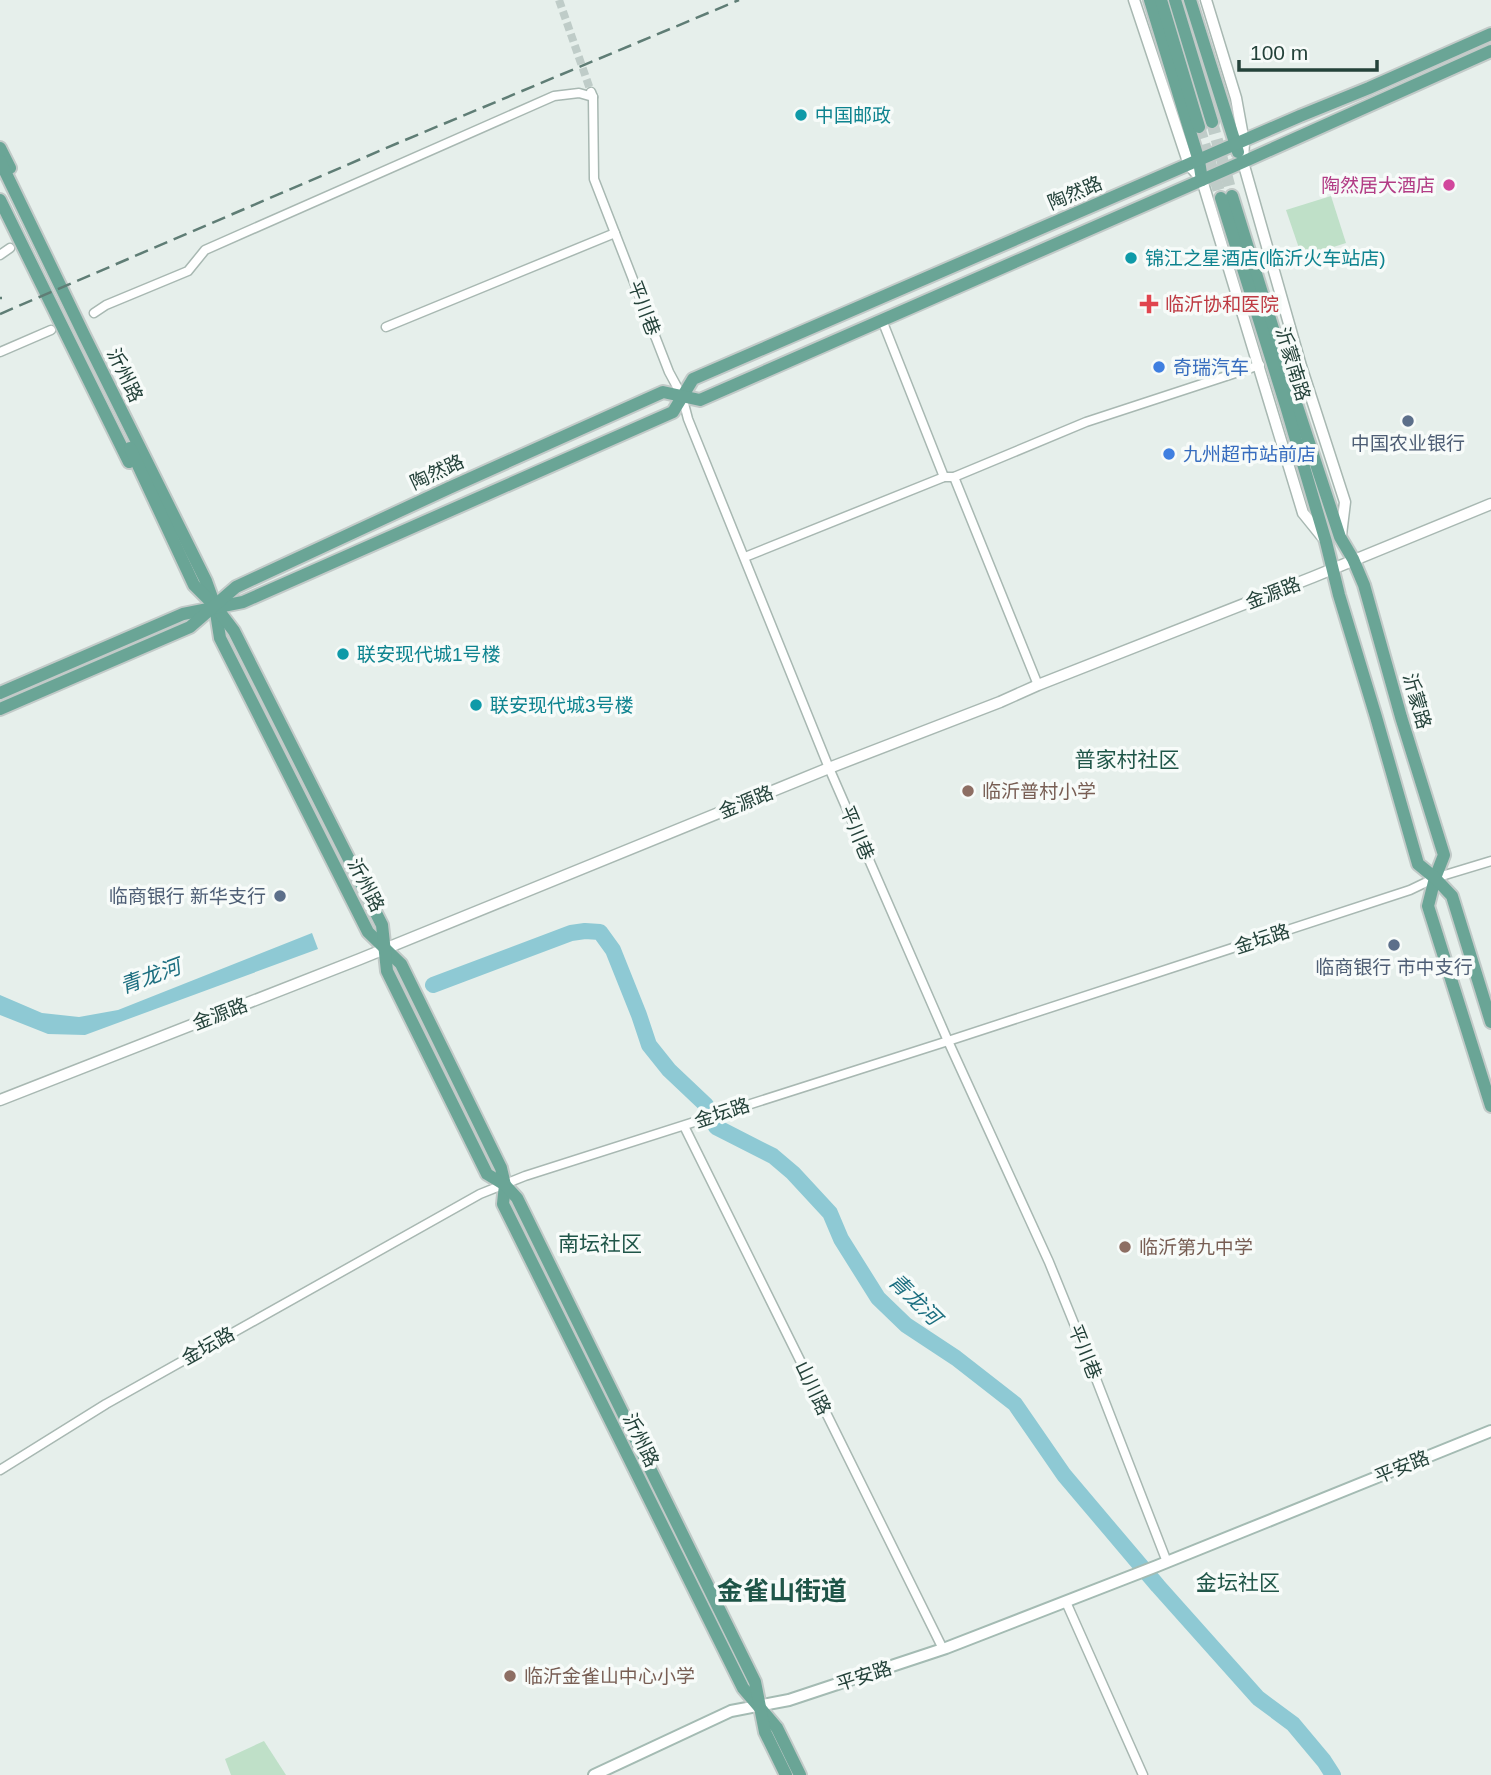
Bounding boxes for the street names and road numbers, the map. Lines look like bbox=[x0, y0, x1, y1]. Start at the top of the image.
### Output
street label: 陶然路 bbox=[1045, 172, 1105, 214]
street label: 平川巷 bbox=[624, 278, 664, 338]
street label: 沂蒙南路 bbox=[1272, 325, 1314, 403]
street label: 沂州路 bbox=[103, 345, 147, 405]
street label: 陶然路 bbox=[407, 450, 467, 494]
street label: 金源路 bbox=[1243, 573, 1303, 613]
street label: 沂蒙路 bbox=[1399, 671, 1435, 731]
street label: 金源路 bbox=[716, 782, 776, 822]
street label: 平川巷 bbox=[836, 803, 878, 863]
street label: 沂州路 bbox=[344, 855, 388, 915]
street label: 金坛路 bbox=[1232, 920, 1292, 958]
street label: 金源路 bbox=[190, 994, 250, 1034]
street label: 金坛路 bbox=[692, 1094, 752, 1132]
street label: 平川巷 bbox=[1065, 1322, 1105, 1382]
street label: 金坛路 bbox=[178, 1323, 238, 1369]
street label: 山川路 bbox=[791, 1358, 835, 1418]
street label: 沂州路 bbox=[619, 1410, 663, 1470]
street label: 平安路 bbox=[1372, 1447, 1432, 1487]
street label: 平安路 bbox=[834, 1657, 894, 1695]

